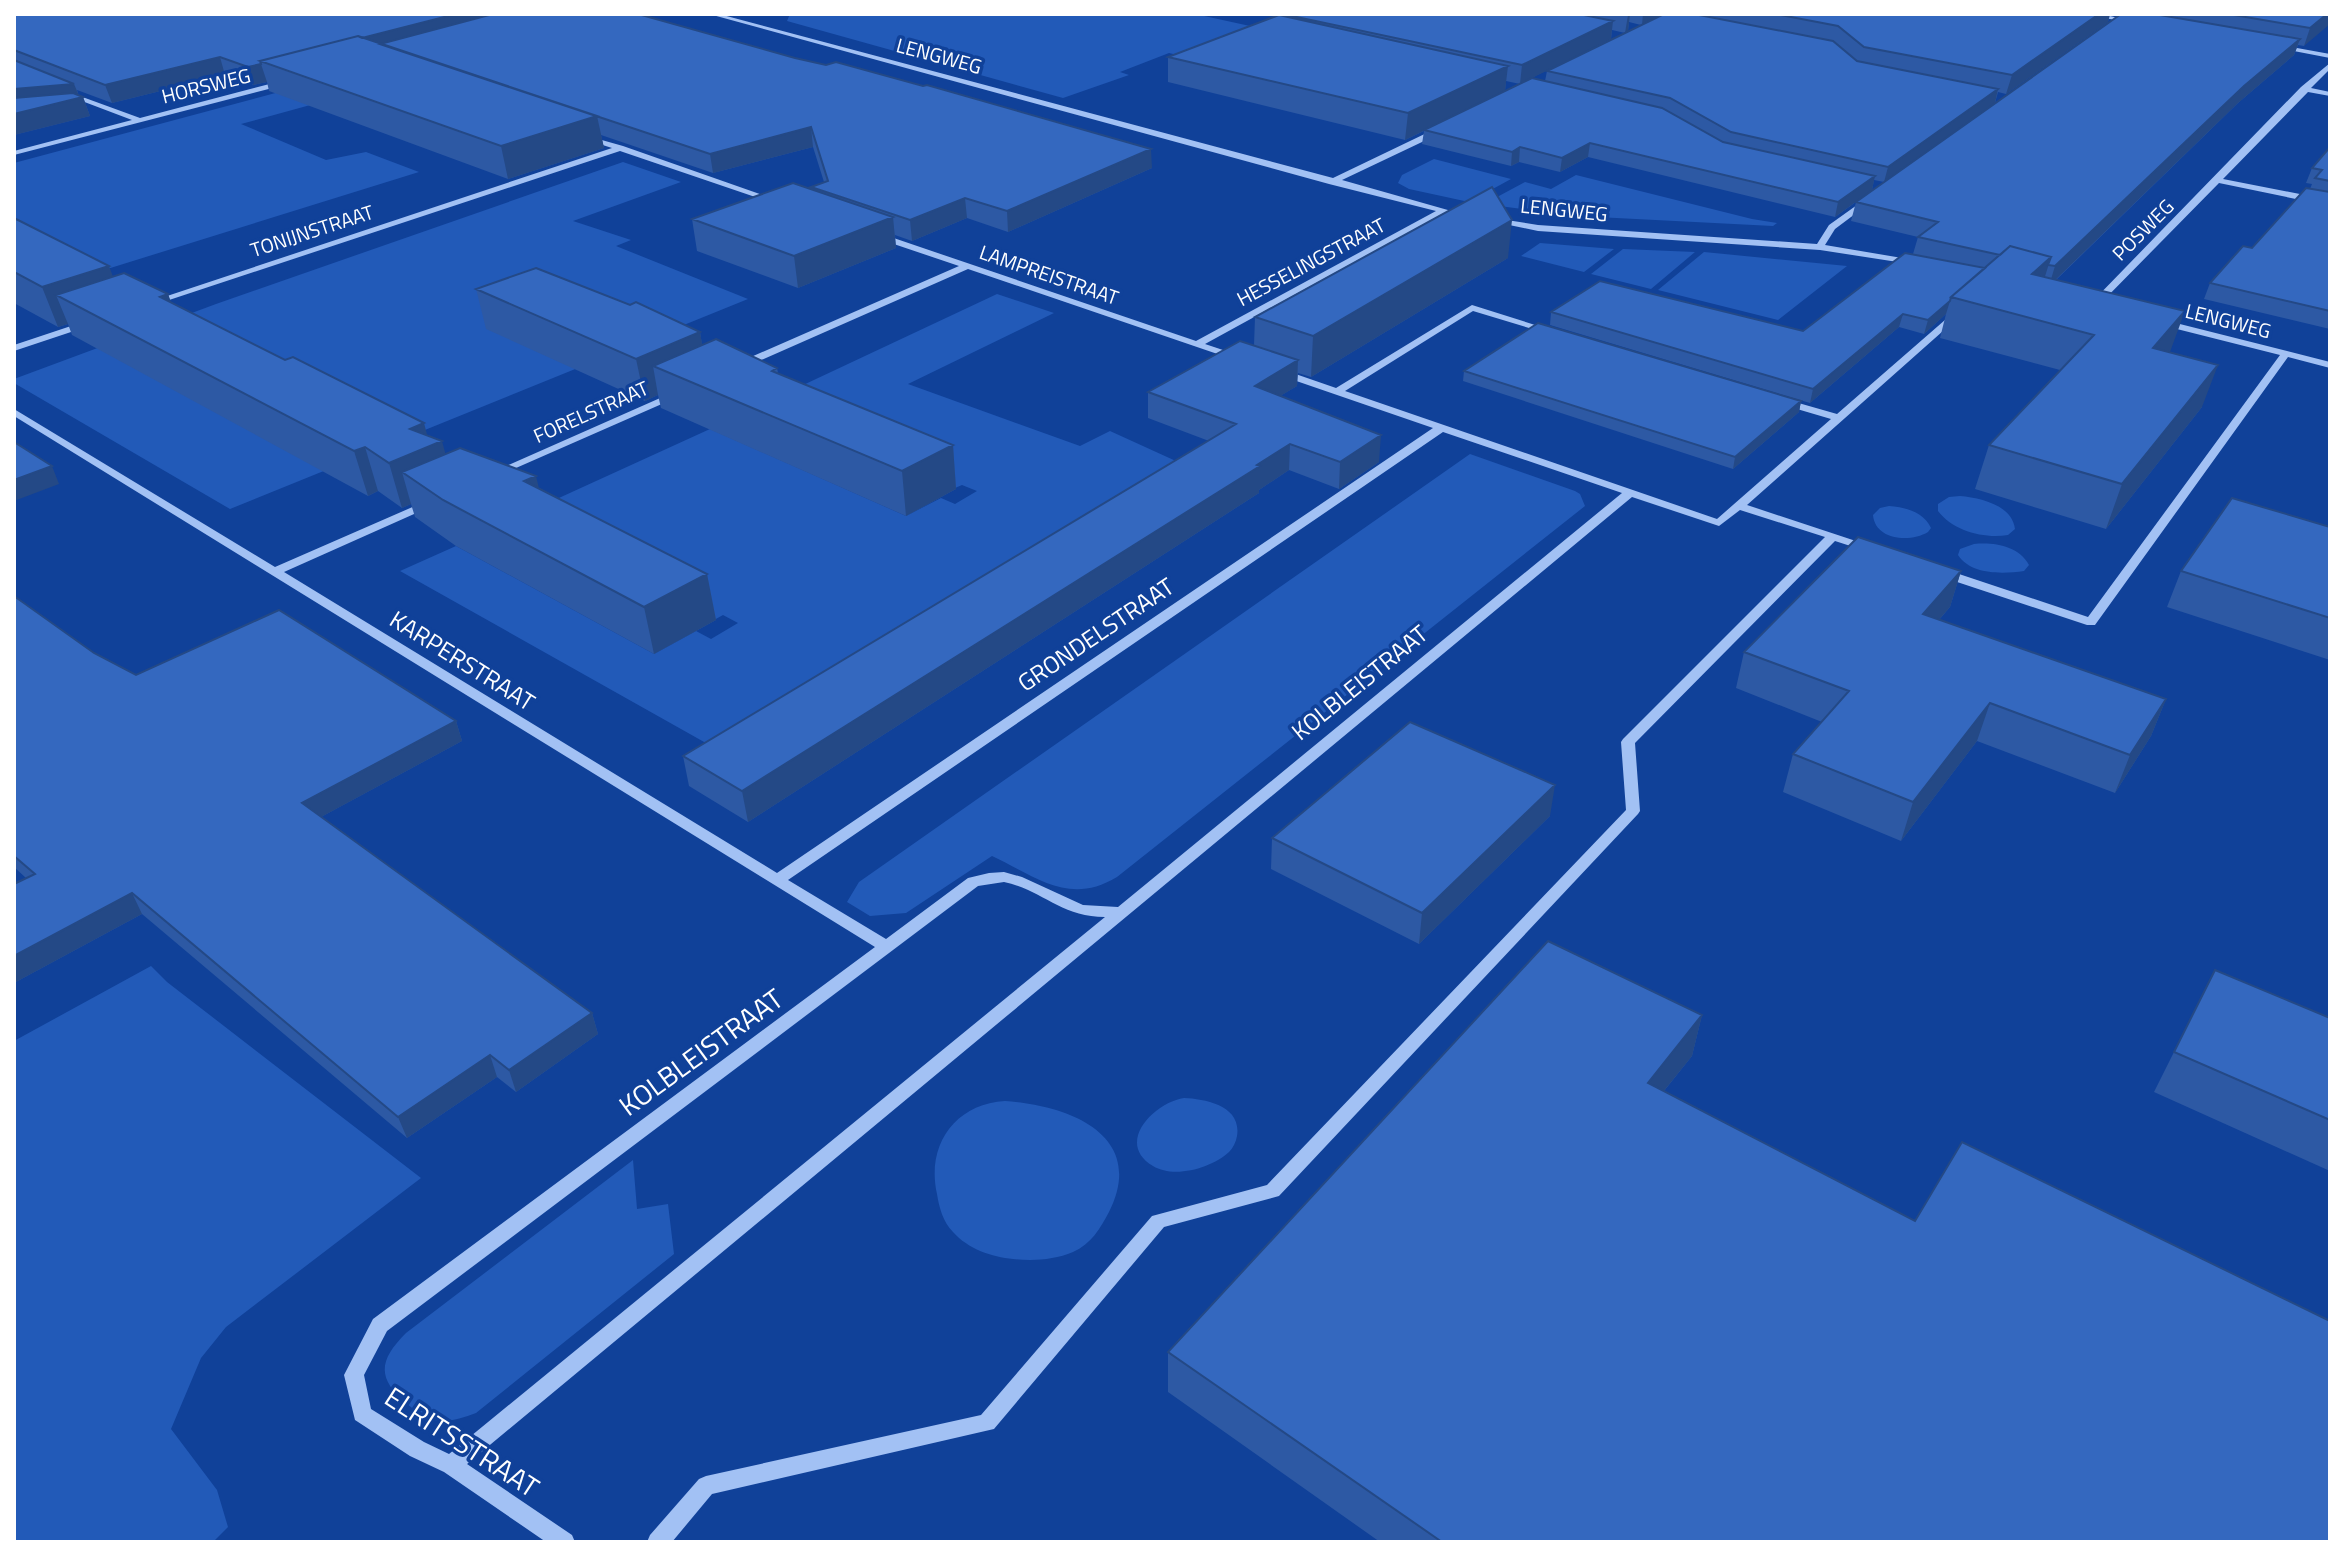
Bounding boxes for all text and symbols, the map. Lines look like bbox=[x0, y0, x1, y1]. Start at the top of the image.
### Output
street label: LENGWEG bbox=[893, 29, 985, 82]
street label: HORSWEG bbox=[158, 59, 254, 112]
street label: LENGWEG bbox=[1519, 190, 1609, 229]
street label: POSWEG bbox=[2105, 192, 2181, 268]
street label: TONIJNSTRAAT bbox=[246, 196, 378, 265]
street label: HESSELINGSTRAAT bbox=[1231, 209, 1391, 314]
street label: LAMPREISTRAAT bbox=[975, 236, 1123, 313]
street label: LENGWEG bbox=[2182, 295, 2274, 346]
street label: FORELSTRAAT bbox=[528, 372, 654, 451]
street label: GRONDELSTRAAT bbox=[1010, 568, 1181, 700]
street label: KARPERSTRAAT bbox=[383, 601, 543, 719]
street label: KOLBLEISTRAAT bbox=[1283, 616, 1436, 749]
street label: KOLBLEISTRAAT bbox=[610, 977, 792, 1126]
street label: ELRITSSTRAAT bbox=[376, 1375, 548, 1508]

